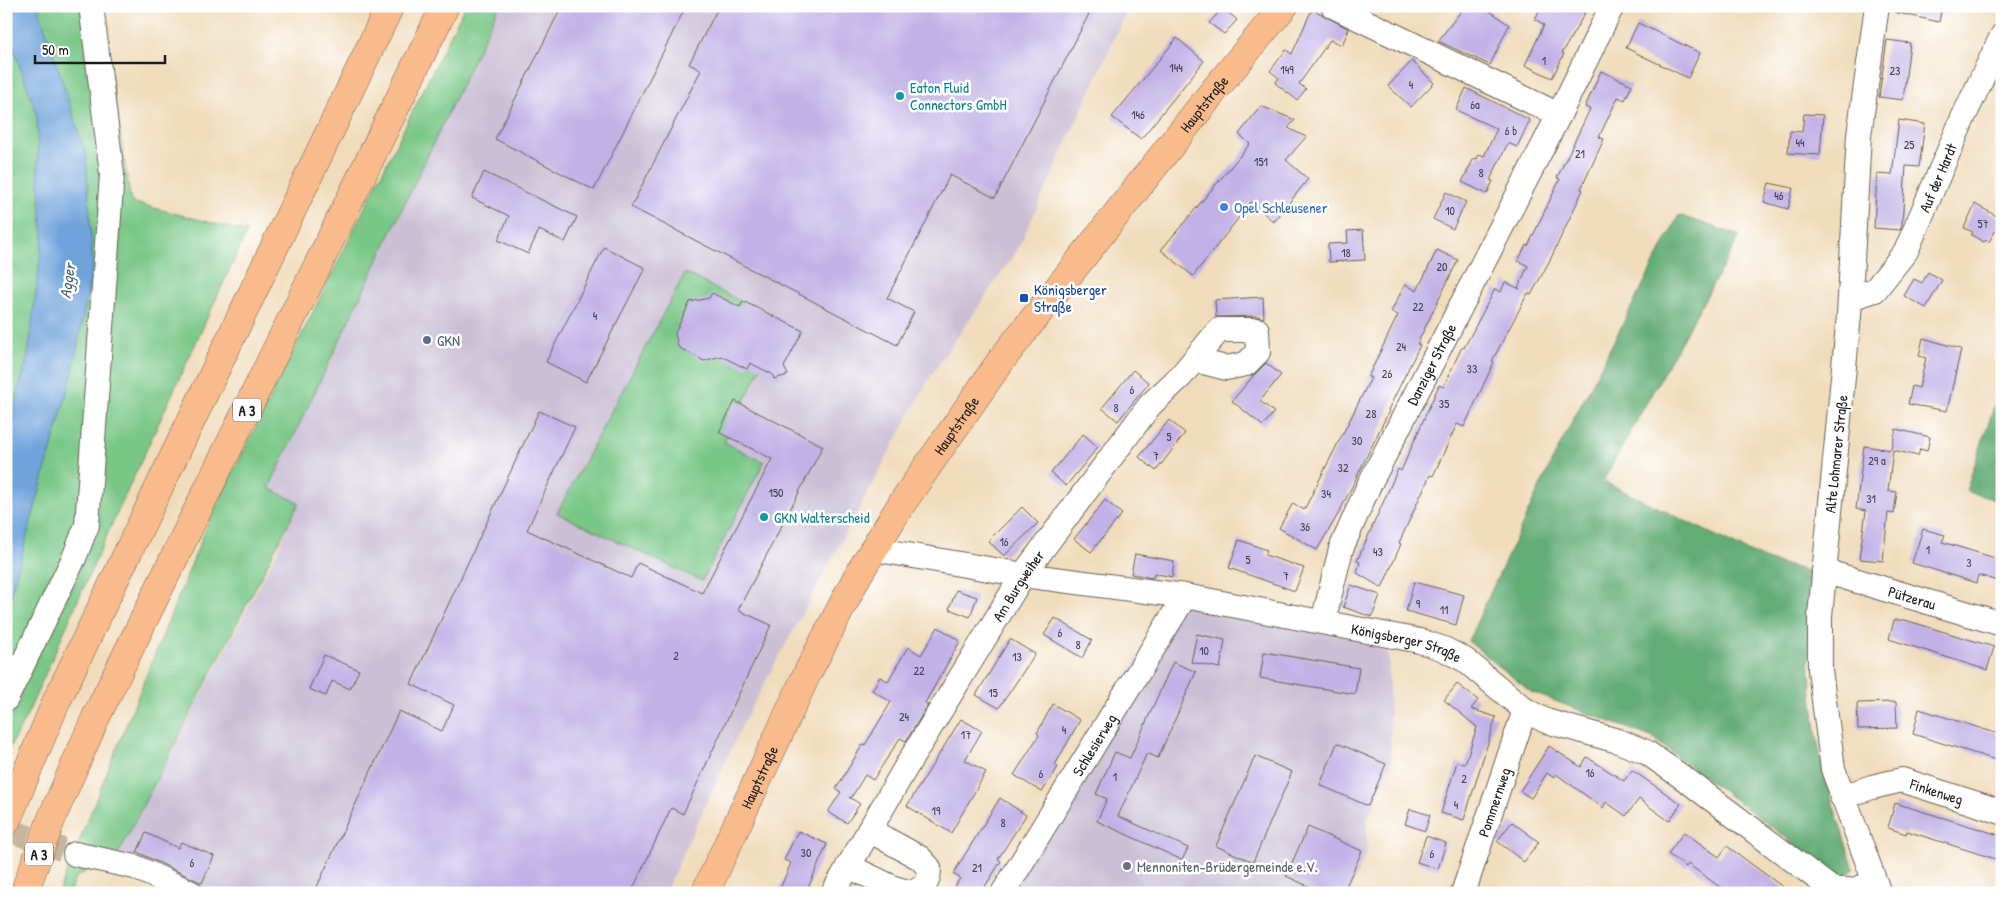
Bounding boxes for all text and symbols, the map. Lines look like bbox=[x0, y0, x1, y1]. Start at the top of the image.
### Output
scale bar bbox=[35, 32, 165, 64]
text: 50 m bbox=[42, 39, 69, 60]
house number: 1 bbox=[1542, 52, 1546, 69]
house number: 144 bbox=[1169, 59, 1183, 76]
house number: 149 bbox=[1280, 61, 1294, 78]
house number: 23 bbox=[1890, 62, 1901, 79]
street label: Hauptstraße bbox=[1175, 71, 1233, 136]
house number: 4 bbox=[1409, 76, 1414, 93]
place label: Eaton Fluid Connectors GmbH bbox=[910, 77, 1006, 115]
marker: Eaton Fluid Connectors GmbH bbox=[894, 90, 906, 102]
house number: 6a bbox=[1470, 96, 1480, 113]
house number: 146 bbox=[1131, 106, 1145, 123]
house number: 6 b bbox=[1505, 122, 1517, 139]
house number: 44 bbox=[1795, 134, 1805, 151]
house number: 25 bbox=[1904, 136, 1914, 153]
street label: Auf der Hardt bbox=[1913, 139, 1962, 215]
house number: 21 bbox=[1575, 145, 1585, 162]
house number: 151 bbox=[1254, 153, 1268, 170]
house number: 8 bbox=[1478, 164, 1484, 181]
house number: 46 bbox=[1774, 187, 1784, 204]
place label: Opel Schleusener bbox=[1234, 197, 1328, 218]
marker: Opel Schleusener bbox=[1218, 201, 1230, 213]
house number: 10 bbox=[1445, 202, 1455, 219]
house number: 57 bbox=[1977, 215, 1989, 232]
house number: 18 bbox=[1341, 244, 1351, 261]
house number: 20 bbox=[1437, 258, 1448, 275]
water label: Agger bbox=[54, 261, 81, 300]
place label: Königsberger Straße bbox=[1034, 279, 1107, 317]
marker: Königsberger Straße bbox=[1018, 292, 1030, 304]
house number: 22 bbox=[1412, 298, 1424, 315]
house number: 4 bbox=[593, 307, 598, 324]
street label: Danziger Straße bbox=[1401, 320, 1461, 409]
place label: GKN bbox=[437, 330, 460, 351]
marker: GKN bbox=[421, 334, 433, 346]
house number: 24 bbox=[1396, 338, 1407, 355]
house number: 33 bbox=[1467, 360, 1477, 377]
house number: 26 bbox=[1382, 365, 1392, 382]
house number: 6 bbox=[1130, 381, 1135, 398]
street label: Hauptstraße bbox=[928, 392, 984, 459]
street label: Alte Lohmarer Straße bbox=[1819, 394, 1853, 514]
house number: 35 bbox=[1439, 395, 1449, 412]
road number: A 3 bbox=[233, 398, 261, 422]
house number: 8 bbox=[1113, 399, 1119, 416]
house number: 28 bbox=[1366, 405, 1376, 422]
house number: 5 bbox=[1166, 428, 1172, 445]
house number: 30 bbox=[1352, 432, 1362, 449]
house number: 7 bbox=[1153, 447, 1159, 464]
house number: 29 a bbox=[1868, 452, 1886, 469]
house number: 32 bbox=[1338, 459, 1349, 476]
house number: 150 bbox=[769, 484, 783, 501]
house number: 34 bbox=[1321, 485, 1331, 502]
house number: 31 bbox=[1866, 490, 1876, 507]
place label: GKN Walterscheid bbox=[774, 507, 870, 528]
marker: GKN Walterscheid bbox=[758, 511, 770, 523]
house number: 36 bbox=[1300, 518, 1310, 535]
house number: 16 bbox=[999, 533, 1009, 550]
house number: 1 bbox=[1926, 541, 1930, 558]
house number: 43 bbox=[1373, 543, 1383, 560]
street label: Am Burgweiher bbox=[987, 545, 1049, 625]
house number: 5 bbox=[1245, 551, 1251, 568]
house number: 3 bbox=[1966, 554, 1972, 571]
house number: 7 bbox=[1283, 567, 1289, 584]
street label: Pützerau bbox=[1886, 580, 1938, 614]
house number: 9 bbox=[1416, 595, 1421, 612]
house number: 11 bbox=[1440, 601, 1448, 618]
street label: Königsberger Straße bbox=[1349, 618, 1466, 667]
house number: 6 bbox=[1058, 624, 1063, 641]
house number: 8 bbox=[1075, 636, 1081, 653]
house number: 10 bbox=[1199, 642, 1209, 659]
house number: 2 bbox=[673, 647, 679, 664]
house number: 13 bbox=[1012, 648, 1022, 665]
house number: 22 bbox=[913, 662, 925, 679]
house number: 15 bbox=[988, 684, 998, 701]
house number: 24 bbox=[899, 708, 910, 725]
street label: Schlesierweg bbox=[1067, 709, 1121, 780]
house number: 4 bbox=[1062, 721, 1067, 738]
house number: 17 bbox=[961, 726, 971, 743]
street label: Hauptstraße bbox=[735, 742, 783, 812]
street label: Pommernweg bbox=[1472, 764, 1515, 839]
house number: 16 bbox=[1585, 764, 1595, 781]
house number: 6 bbox=[1039, 765, 1044, 782]
house number: 1 bbox=[1113, 768, 1117, 785]
house number: 2 bbox=[1461, 770, 1467, 787]
street label: Finkenweg bbox=[1907, 773, 1966, 810]
house number: 4 bbox=[1454, 796, 1459, 813]
house number: 19 bbox=[932, 802, 941, 819]
house number: 8 bbox=[1000, 814, 1006, 831]
road number: A 3 bbox=[25, 842, 53, 866]
house number: 30 bbox=[801, 844, 811, 861]
house number: 6 bbox=[1430, 845, 1435, 862]
house number: 6 bbox=[190, 854, 195, 871]
place label: Mennoniten-Brüdergemeinde e.V. bbox=[1137, 856, 1318, 877]
house number: 21 bbox=[972, 859, 982, 876]
marker: Mennoniten-Brüdergemeinde e.V. bbox=[1121, 860, 1133, 872]

